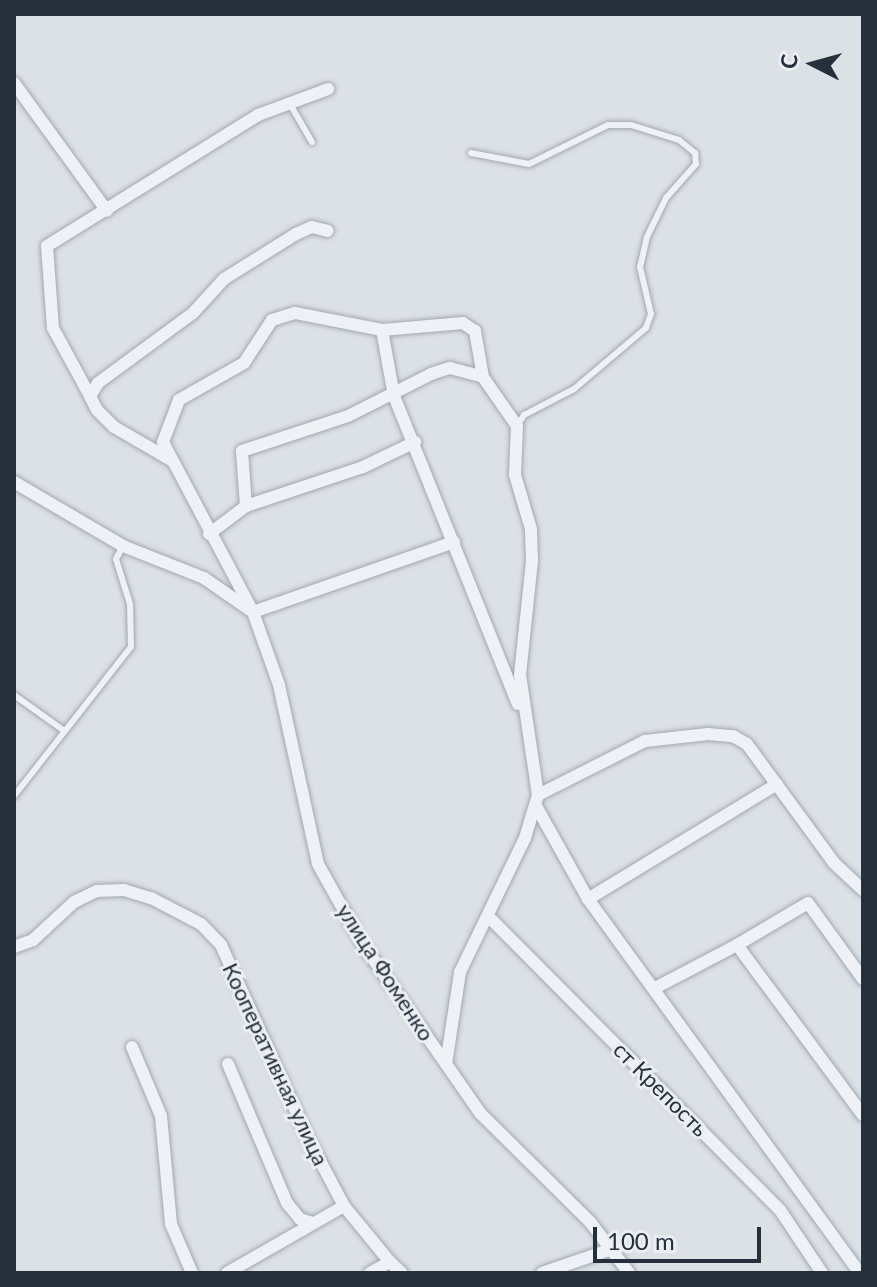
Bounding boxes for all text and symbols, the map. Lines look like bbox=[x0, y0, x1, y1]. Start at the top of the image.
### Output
north arrow bbox=[773, 24, 853, 104]
text: С bbox=[774, 53, 803, 70]
street label: улица Фоменко bbox=[332, 898, 440, 1046]
street label: Кооперативная улица bbox=[217, 959, 335, 1169]
street label: ст Крепость bbox=[608, 1036, 714, 1142]
scale bar bbox=[597, 1211, 765, 1261]
text: 100 m bbox=[607, 1226, 675, 1255]

